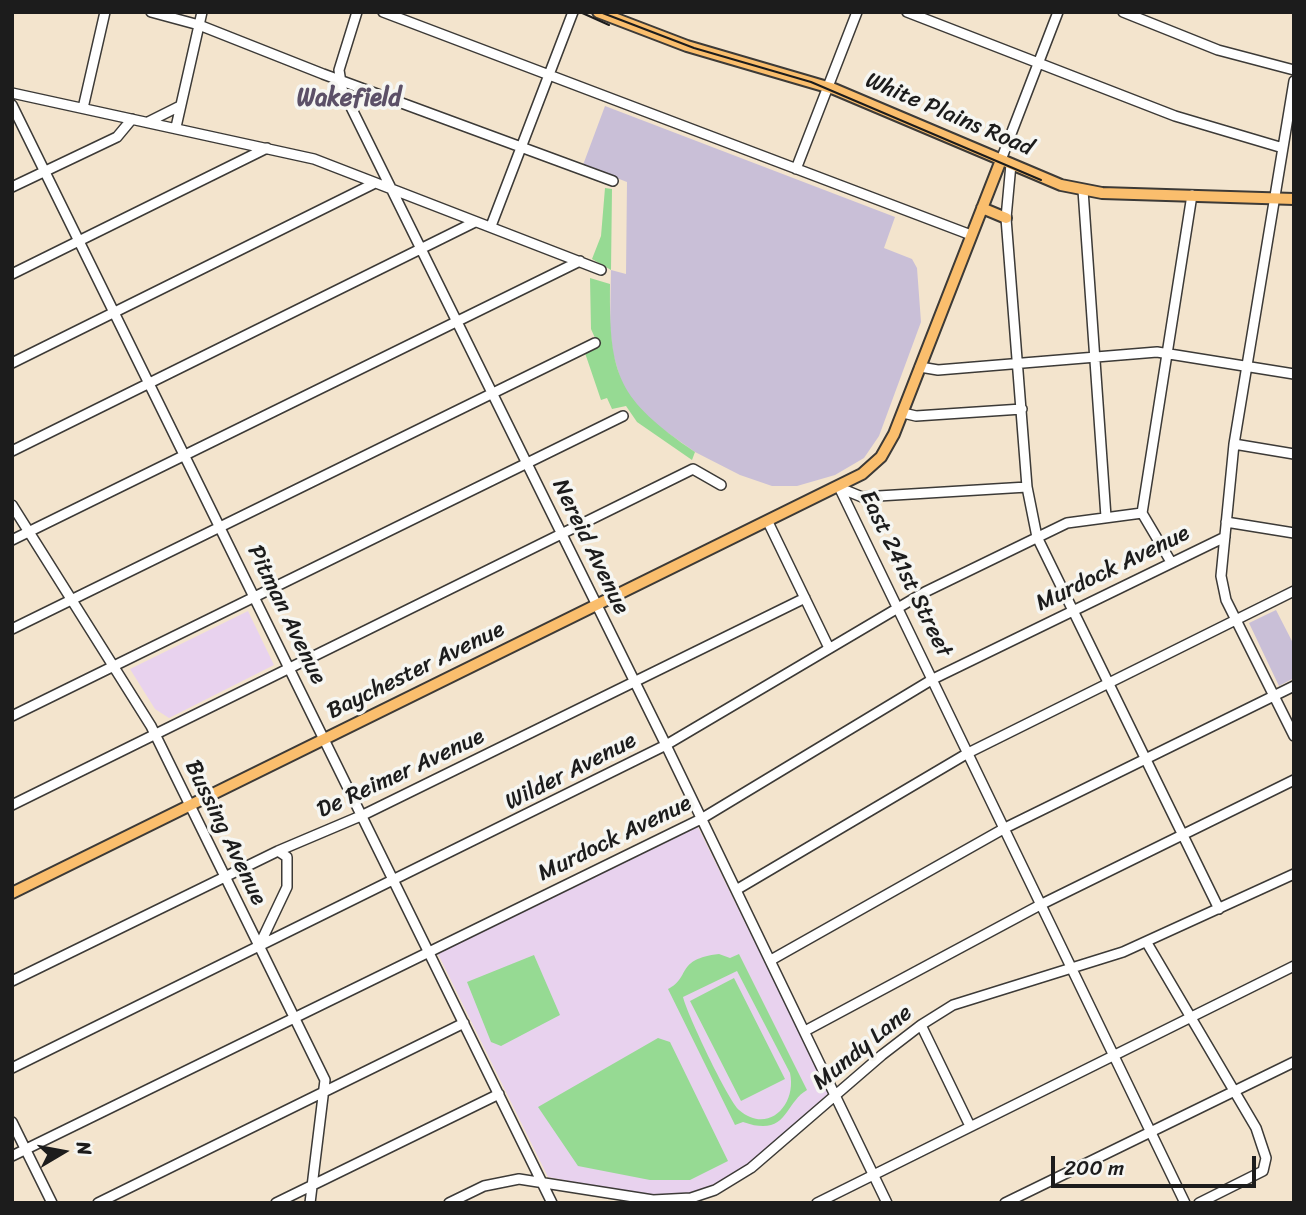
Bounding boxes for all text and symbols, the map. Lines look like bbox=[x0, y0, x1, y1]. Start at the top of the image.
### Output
street label: White Plains Road bbox=[861, 67, 1037, 163]
district label: Wakefield bbox=[297, 85, 401, 113]
street label: Nereid Avenue bbox=[545, 475, 635, 619]
street label: East 241st Street bbox=[853, 486, 957, 662]
street label: Murdock Avenue bbox=[1032, 520, 1194, 618]
street label: Pitman Avenue bbox=[240, 541, 332, 689]
street label: Baychester Avenue bbox=[323, 616, 509, 726]
street label: De Reimer Avenue bbox=[313, 723, 489, 825]
street label: Wilder Avenue bbox=[501, 727, 641, 817]
street label: Bussing Avenue bbox=[178, 756, 272, 910]
street label: Murdock Avenue bbox=[534, 790, 696, 888]
street label: Mundy Lane bbox=[808, 1000, 918, 1096]
north arrow bbox=[28, 1117, 98, 1187]
text: N bbox=[67, 1139, 102, 1158]
scale bar bbox=[1054, 1142, 1259, 1186]
text: 200 m bbox=[1064, 1149, 1124, 1187]

